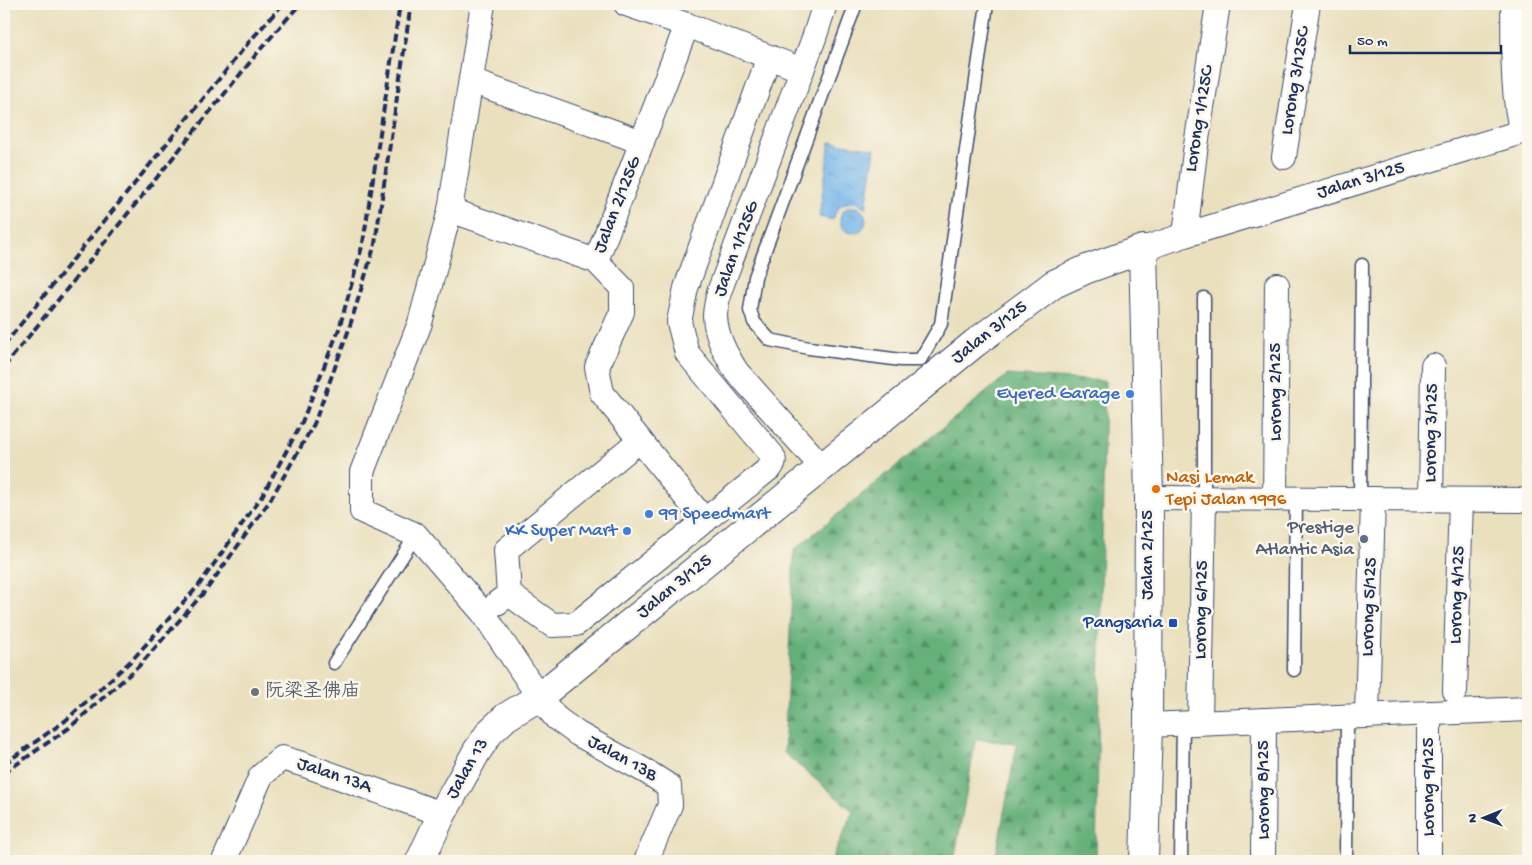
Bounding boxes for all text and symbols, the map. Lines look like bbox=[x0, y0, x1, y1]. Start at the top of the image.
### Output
scale bar bbox=[1350, 22, 1501, 54]
street label: Lorong 3/125C bbox=[1276, 23, 1316, 137]
text: 50 m bbox=[1357, 33, 1388, 51]
street label: Lorong 1/125C bbox=[1180, 63, 1220, 174]
street label: Jalan 2/125G bbox=[589, 152, 647, 257]
street label: Jalan 3/125 bbox=[1314, 157, 1408, 205]
street label: Jalan 1/125G bbox=[709, 197, 765, 300]
street label: Jalan 3/125 bbox=[947, 296, 1033, 370]
street label: Lorong 2/125 bbox=[1265, 343, 1288, 441]
place label: Eyered Garage bbox=[996, 383, 1120, 406]
street label: Lorong 3/125 bbox=[1420, 383, 1444, 483]
marker: Eyered Garage bbox=[1124, 388, 1136, 400]
place label: Nasi Lemak Tepi Jalan 1996 bbox=[1165, 467, 1287, 512]
marker: Nasi Lemak Tepi Jalan 1996 bbox=[1150, 483, 1162, 495]
place label: 99 Speedmart bbox=[658, 503, 772, 526]
marker: 99 Speedmart bbox=[643, 508, 655, 520]
street label: Jalan 2/125 bbox=[1137, 510, 1160, 600]
place label: Prestige Atlantic Asia bbox=[1256, 517, 1355, 562]
place label: KK Super Mart bbox=[505, 520, 619, 543]
marker: KK Super Mart bbox=[621, 525, 633, 537]
marker: Prestige Atlantic Asia bbox=[1358, 533, 1370, 545]
street label: Lorong 4/125 bbox=[1445, 545, 1471, 645]
street label: Jalan 3/125 bbox=[633, 550, 717, 624]
street label: Lorong 5/125 bbox=[1357, 557, 1383, 657]
street label: Lorong 6/125 bbox=[1190, 560, 1214, 660]
place label: Pangsaria bbox=[1082, 612, 1164, 635]
marker: Pangsaria bbox=[1167, 617, 1179, 629]
place label: 阮梁圣佛庙 bbox=[265, 680, 360, 704]
marker: 阮梁圣佛庙 bbox=[249, 686, 261, 698]
street label: Jalan 13B bbox=[583, 730, 662, 788]
street label: Jalan 13 bbox=[441, 734, 495, 804]
street label: Lorong 9/125 bbox=[1418, 738, 1441, 836]
street label: Lorong 8/125 bbox=[1253, 740, 1276, 840]
street label: Jalan 13A bbox=[294, 752, 376, 800]
north arrow bbox=[1460, 792, 1510, 842]
text: N bbox=[1465, 813, 1482, 823]

